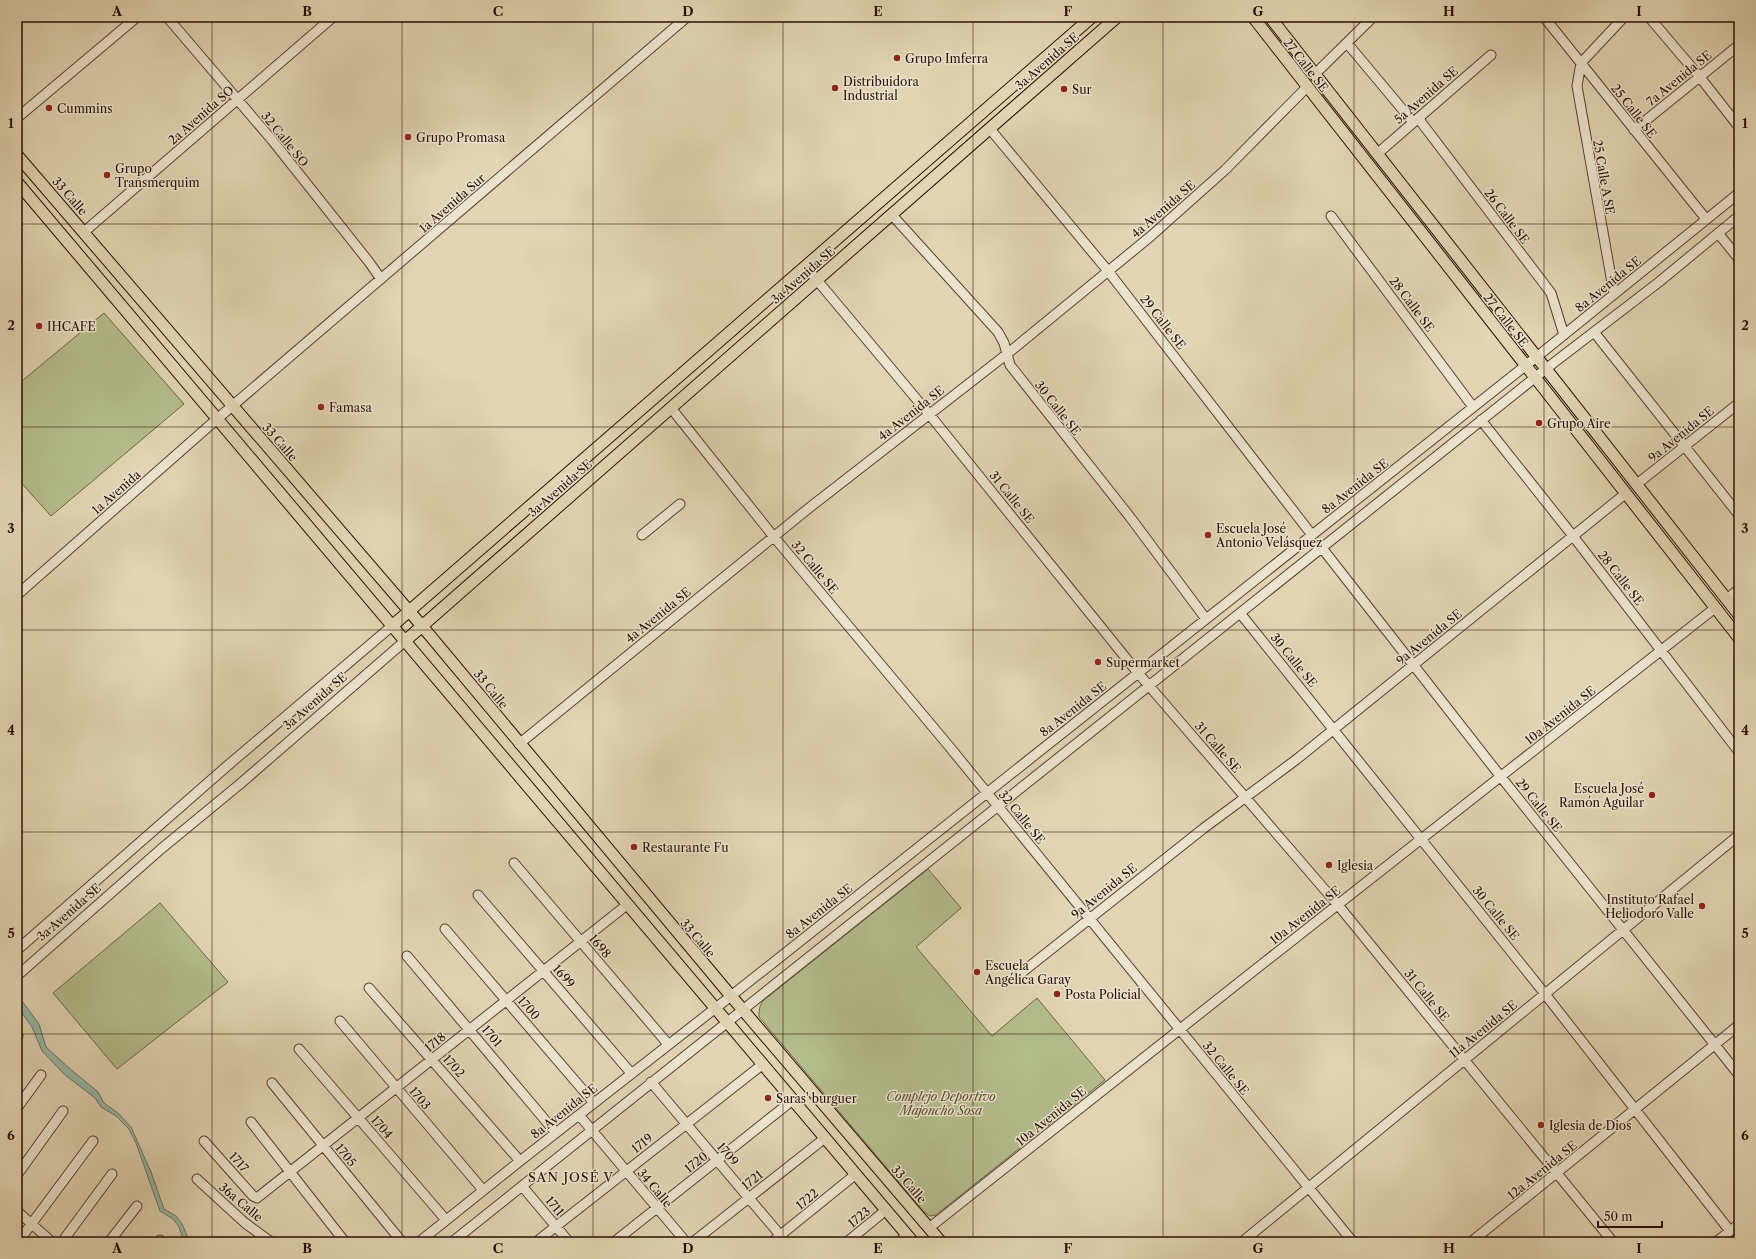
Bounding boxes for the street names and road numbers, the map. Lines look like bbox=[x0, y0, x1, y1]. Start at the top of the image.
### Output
street label: 3a Avenida SE bbox=[1012, 29, 1082, 93]
street label: 27 Calle SE bbox=[1280, 35, 1332, 95]
street label: 7a Avenida SE bbox=[1644, 47, 1714, 109]
street label: 5a Avenida SE bbox=[1391, 63, 1461, 127]
street label: 25 Calle SE bbox=[1608, 81, 1660, 141]
street label: 2a Avenida SO bbox=[165, 82, 237, 148]
street label: 32 Calle SO bbox=[258, 108, 312, 170]
street label: 25 Calle A SE bbox=[1590, 138, 1618, 216]
street label: 1a Avenida Sur bbox=[416, 170, 488, 236]
street label: 33 Calle bbox=[49, 174, 91, 218]
street label: 4a Avenida SE bbox=[1128, 177, 1198, 241]
street label: 26 Calle SE bbox=[1481, 185, 1533, 247]
street label: 3a Avenida SE bbox=[768, 243, 838, 307]
street label: 8a Avenida SE bbox=[1572, 253, 1644, 315]
street label: 28 Calle SE bbox=[1386, 273, 1438, 335]
street label: 27 Calle SE bbox=[1480, 290, 1532, 350]
street label: 29 Calle SE bbox=[1137, 292, 1189, 352]
street label: 30 Calle SE bbox=[1032, 378, 1084, 438]
street label: 4a Avenida SE bbox=[875, 382, 947, 444]
street label: 9a Avenida SE bbox=[1645, 403, 1717, 465]
street label: 33 Calle bbox=[259, 420, 301, 464]
street label: 8a Avenida SE bbox=[1319, 455, 1391, 517]
street label: 3a Avenida SE bbox=[525, 456, 595, 520]
street label: 1a Avenida bbox=[89, 466, 144, 517]
street label: 31 Calle SE bbox=[986, 468, 1038, 526]
street label: 32 Calle SE bbox=[788, 537, 842, 597]
street label: 28 Calle SE bbox=[1595, 548, 1647, 608]
street label: 4a Avenida SE bbox=[622, 584, 694, 646]
street label: 9a Avenida SE bbox=[1393, 606, 1465, 668]
street label: 30 Calle SE bbox=[1268, 630, 1320, 690]
street label: 33 Calle bbox=[471, 666, 511, 712]
street label: 3a Avenida SE bbox=[280, 669, 350, 733]
street label: 8a Avenida SE bbox=[1037, 678, 1109, 740]
street label: 10a Avenida SE bbox=[1522, 683, 1598, 747]
street label: 31 Calle SE bbox=[1192, 718, 1244, 776]
street label: 29 Calle SE bbox=[1513, 775, 1565, 835]
street label: 32 Calle SE bbox=[996, 787, 1048, 847]
street label: 9a Avenida SE bbox=[1068, 860, 1140, 922]
street label: 3a Avenida SE bbox=[34, 880, 104, 944]
street label: 8a Avenida SE bbox=[783, 880, 855, 942]
street label: 10a Avenida SE bbox=[1267, 883, 1343, 947]
street label: 30 Calle SE bbox=[1470, 883, 1522, 943]
street label: 33 Calle bbox=[678, 916, 719, 961]
street label: 1698 bbox=[586, 931, 614, 961]
street label: 1699 bbox=[550, 961, 578, 991]
street label: 31 Calle SE bbox=[1401, 966, 1453, 1024]
street label: 1700 bbox=[515, 993, 543, 1023]
street label: 11a Avenida SE bbox=[1446, 997, 1520, 1061]
street label: 1701 bbox=[479, 1022, 505, 1050]
street label: 1718 bbox=[421, 1029, 449, 1055]
street label: 32 Calle SE bbox=[1200, 1038, 1252, 1098]
street label: 1702 bbox=[440, 1051, 468, 1081]
street label: 8a Avenida SE bbox=[528, 1080, 600, 1142]
street label: 10a Avenida SE bbox=[1013, 1083, 1089, 1149]
street label: 1703 bbox=[406, 1084, 434, 1112]
street label: 1704 bbox=[368, 1112, 396, 1142]
street label: 1719 bbox=[628, 1130, 656, 1156]
street label: 12a Avenida SE bbox=[1504, 1137, 1580, 1203]
street label: 1709 bbox=[714, 1139, 742, 1169]
street label: 1705 bbox=[332, 1141, 360, 1169]
street label: 1720 bbox=[681, 1148, 711, 1176]
street label: 1717 bbox=[226, 1149, 252, 1175]
street label: 33 Calle bbox=[888, 1162, 930, 1206]
street label: 34 Calle bbox=[634, 1165, 676, 1211]
street label: 1721 bbox=[738, 1167, 766, 1193]
street label: 36a Calle bbox=[216, 1179, 266, 1225]
street label: 1722 bbox=[793, 1185, 821, 1213]
street label: 1711 bbox=[542, 1193, 568, 1219]
street label: 1723 bbox=[845, 1203, 873, 1231]

